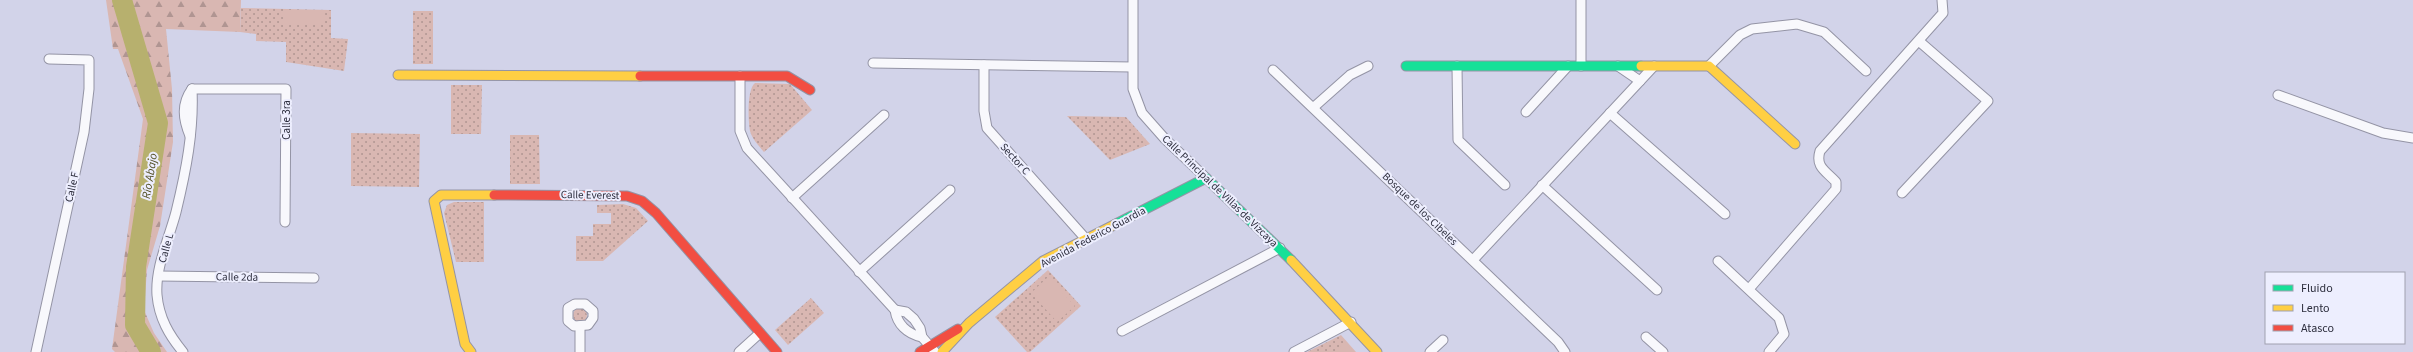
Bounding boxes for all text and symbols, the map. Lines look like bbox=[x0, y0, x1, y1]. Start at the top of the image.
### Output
street label: Calle 3ra bbox=[279, 100, 294, 140]
street label: Calle Principal de Villas de Vizcaya bbox=[1159, 131, 1281, 251]
street label: Sector C bbox=[997, 140, 1033, 178]
water label: Río Abajo bbox=[138, 152, 162, 200]
street label: Bosque de los Cibeles bbox=[1379, 169, 1461, 249]
street label: Calle F bbox=[61, 170, 83, 204]
street label: Calle Everest bbox=[561, 187, 620, 203]
street label: Avenida Federico Guardia bbox=[1038, 203, 1148, 271]
street label: Calle L bbox=[155, 231, 178, 265]
street label: Calle 2da bbox=[216, 269, 258, 285]
legend bbox=[2265, 272, 2405, 344]
text: Fluido bbox=[2301, 280, 2333, 297]
text: Lento bbox=[2301, 300, 2330, 317]
text: Atasco bbox=[2301, 320, 2334, 337]

